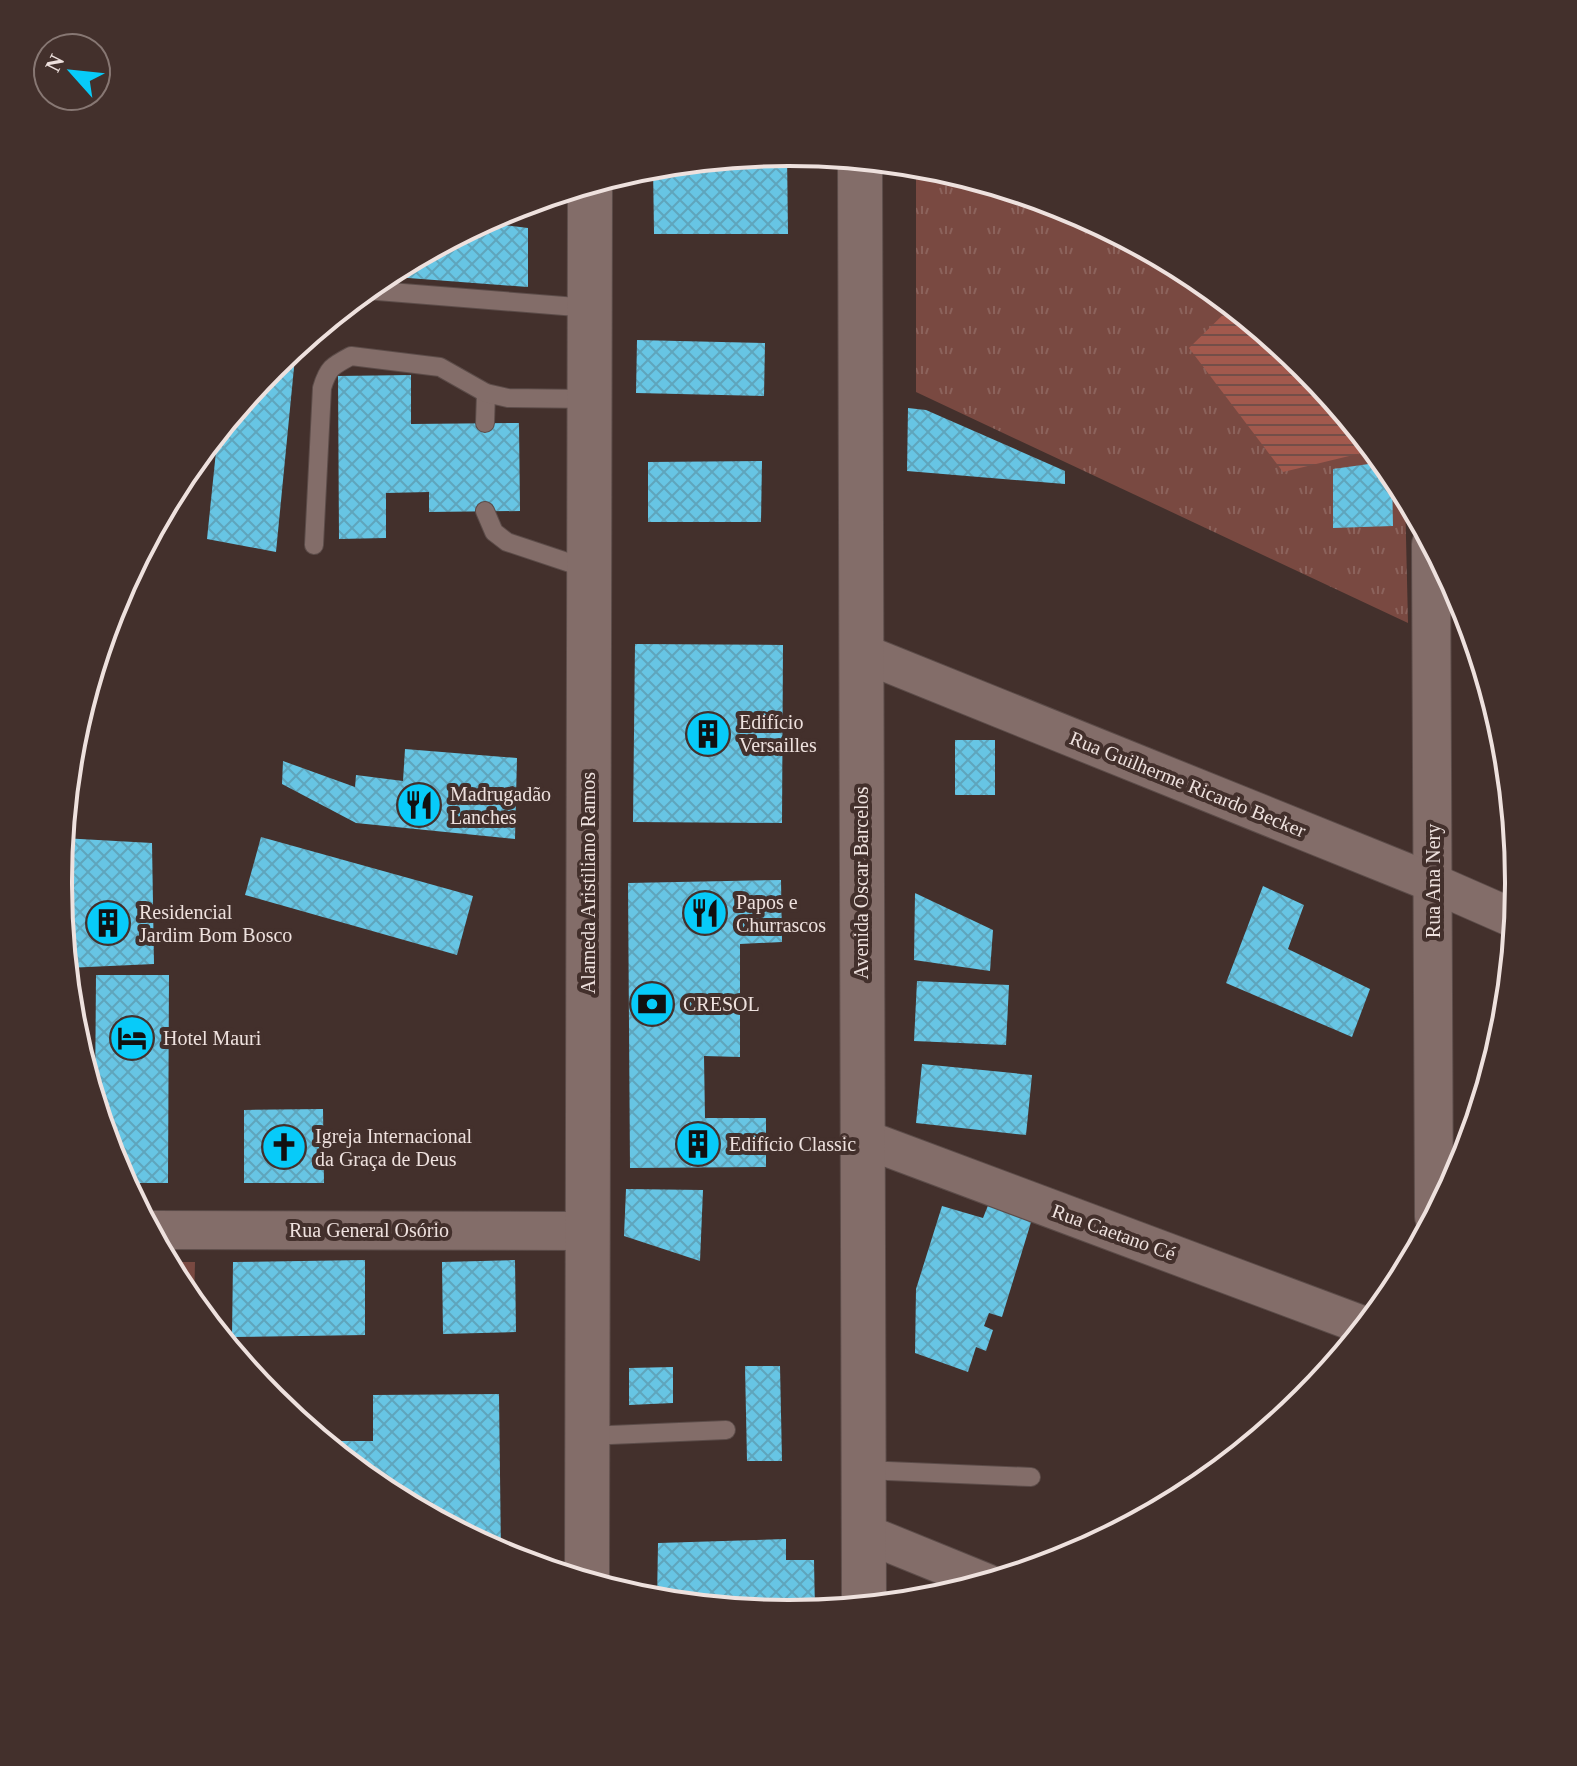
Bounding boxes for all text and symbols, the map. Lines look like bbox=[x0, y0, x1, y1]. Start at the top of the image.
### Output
north arrow bbox=[32, 32, 112, 112]
text: N bbox=[40, 50, 69, 76]
building icon: Edifício Versailles bbox=[684, 710, 732, 758]
place label: Edifício Versailles bbox=[739, 711, 817, 756]
street label: Rua Guilherme Ricardo Becker bbox=[1067, 726, 1310, 842]
street label: Alameda Aristiliano Ramos bbox=[577, 772, 599, 994]
restaurant icon: Madrugadão Lanches bbox=[395, 781, 443, 829]
place label: Madrugadão Lanches bbox=[450, 783, 551, 828]
street label: Avenida Oscar Barcelos bbox=[850, 786, 872, 979]
street label: Rua Ana Nery bbox=[1422, 824, 1445, 938]
restaurant icon: Papos e Churrascos bbox=[681, 889, 729, 937]
place label: Papos e Churrascos bbox=[736, 891, 826, 936]
building icon: Residencial Jardim Bom Bosco bbox=[84, 899, 132, 947]
place label: Residencial Jardim Bom Bosco bbox=[139, 901, 292, 946]
bank icon: CRESOL bbox=[628, 980, 676, 1028]
place label: CRESOL bbox=[683, 993, 760, 1015]
hotel icon: Hotel Mauri bbox=[108, 1014, 156, 1062]
place label: Hotel Mauri bbox=[163, 1027, 262, 1049]
building icon: Edifício Classic bbox=[674, 1120, 722, 1168]
church icon: Igreja Internacional da Graça de Deus bbox=[260, 1123, 308, 1171]
place label: Igreja Internacional da Graça de Deus bbox=[315, 1125, 473, 1171]
place label: Edifício Classic bbox=[729, 1133, 856, 1155]
street label: Rua Caetano Cé bbox=[1049, 1199, 1179, 1265]
street label: Rua General Osório bbox=[289, 1219, 449, 1241]

